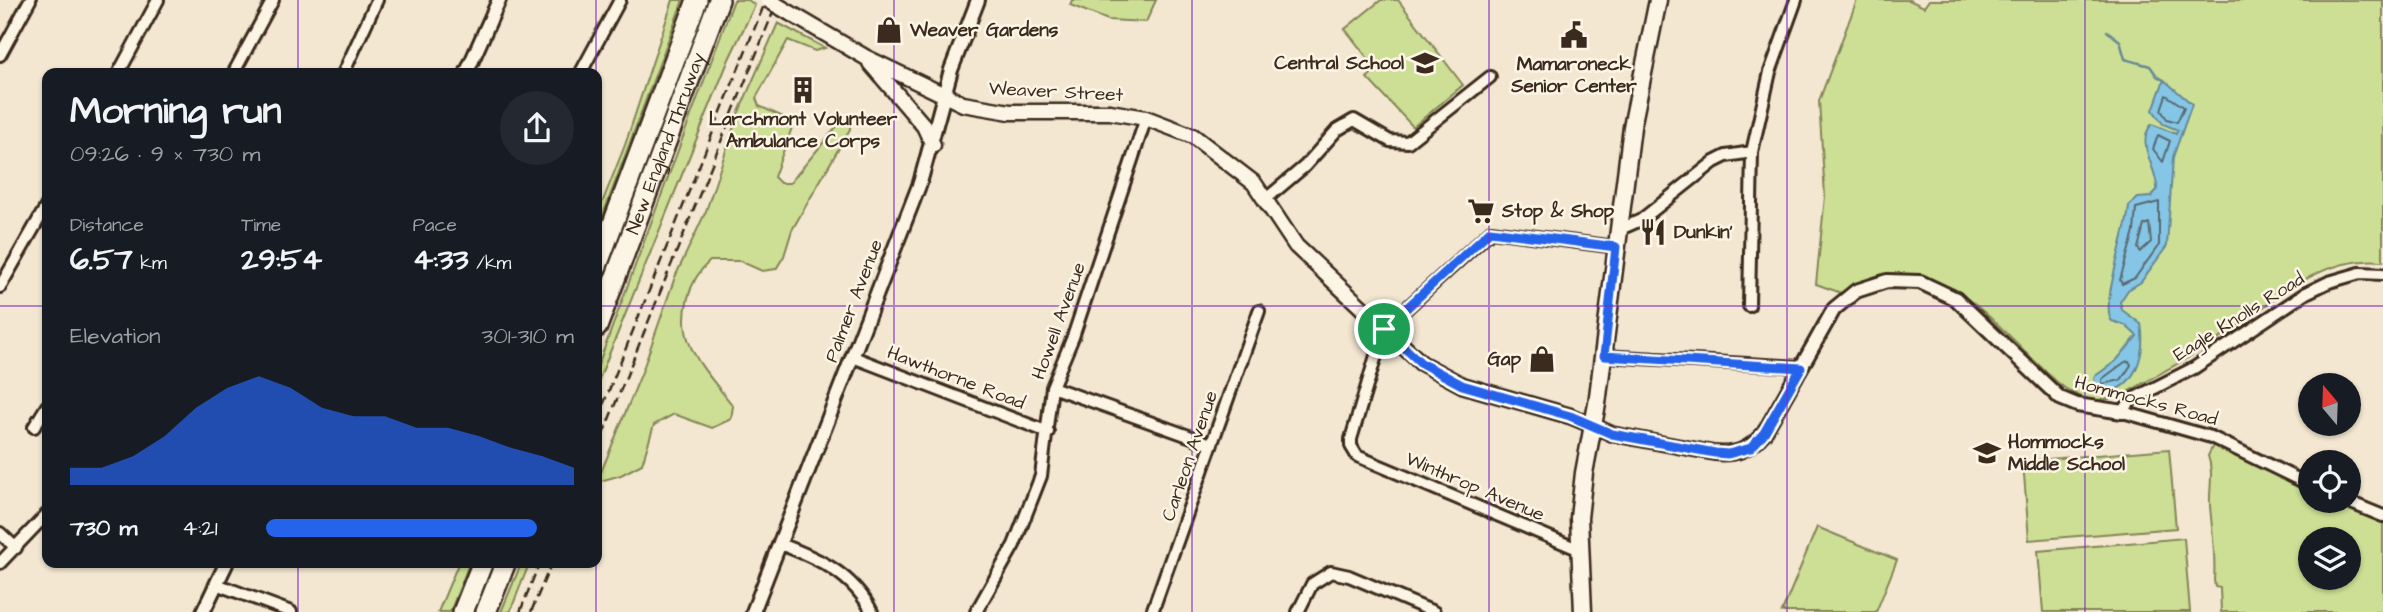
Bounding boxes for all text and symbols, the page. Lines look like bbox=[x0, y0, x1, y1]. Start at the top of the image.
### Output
shop icon: Weaver Gardens bbox=[874, 15, 904, 45]
place label: Weaver Gardens bbox=[909, 17, 1059, 44]
public building icon: Mamaroneck Senior Center bbox=[1559, 20, 1589, 50]
street label: New England Thruway bbox=[619, 48, 713, 238]
school or university icon: Central School bbox=[1410, 48, 1440, 78]
place label: Central School bbox=[1274, 50, 1404, 77]
place label: Mamaroneck Senior Center bbox=[1510, 51, 1637, 100]
building icon: Larchmont Volunteer Ambulance Corps bbox=[788, 75, 818, 105]
street label: Weaver Street bbox=[988, 75, 1124, 109]
text: Morning run bbox=[70, 86, 282, 138]
button: share bbox=[500, 91, 574, 165]
place label: Larchmont Volunteer Ambulance Corps bbox=[709, 106, 898, 155]
text: 09:26 · 9 × 730 m bbox=[70, 138, 261, 170]
supermarket icon: Stop & Shop bbox=[1466, 196, 1496, 226]
place label: Stop & Shop bbox=[1501, 198, 1614, 225]
text: Distance bbox=[70, 212, 144, 239]
text: Time bbox=[241, 212, 281, 239]
text: Pace bbox=[413, 212, 457, 239]
restaurant icon: Dunkin' bbox=[1638, 217, 1668, 247]
place label: Dunkin' bbox=[1674, 219, 1733, 246]
street label: Palmer Avenue bbox=[818, 236, 890, 366]
text: 6.57 bbox=[70, 239, 133, 281]
text: 29:54 bbox=[241, 239, 322, 281]
text: 4:33 bbox=[413, 239, 469, 281]
text: km bbox=[133, 250, 167, 277]
text: /km bbox=[469, 250, 511, 277]
street label: Howell Avenue bbox=[1025, 259, 1093, 383]
street label: Eagle Knolls Road bbox=[2168, 266, 2311, 369]
pin bbox=[1354, 299, 1414, 359]
icon: arrive bbox=[1365, 310, 1403, 348]
text: Elevation bbox=[70, 320, 161, 352]
text: 301–310 m bbox=[481, 320, 574, 352]
street label: Hawthorne Road bbox=[883, 339, 1029, 417]
shop icon: Gap bbox=[1527, 344, 1557, 374]
place label: Gap bbox=[1488, 346, 1521, 373]
street label: Hommocks Road bbox=[2072, 369, 2221, 433]
north arrow bbox=[2298, 373, 2361, 436]
map controls bbox=[2298, 373, 2361, 590]
street label: Carleon Avenue bbox=[1155, 387, 1225, 525]
place label: Hommocks Middle School bbox=[2008, 429, 2125, 478]
school or university icon: Hommocks Middle School bbox=[1972, 438, 2002, 468]
street label: Winthrop Avenue bbox=[1401, 446, 1549, 528]
button: locate bbox=[2298, 450, 2361, 513]
text: 730 m bbox=[70, 512, 137, 544]
text: 4:21 bbox=[182, 512, 218, 544]
button: layers bbox=[2298, 527, 2361, 590]

